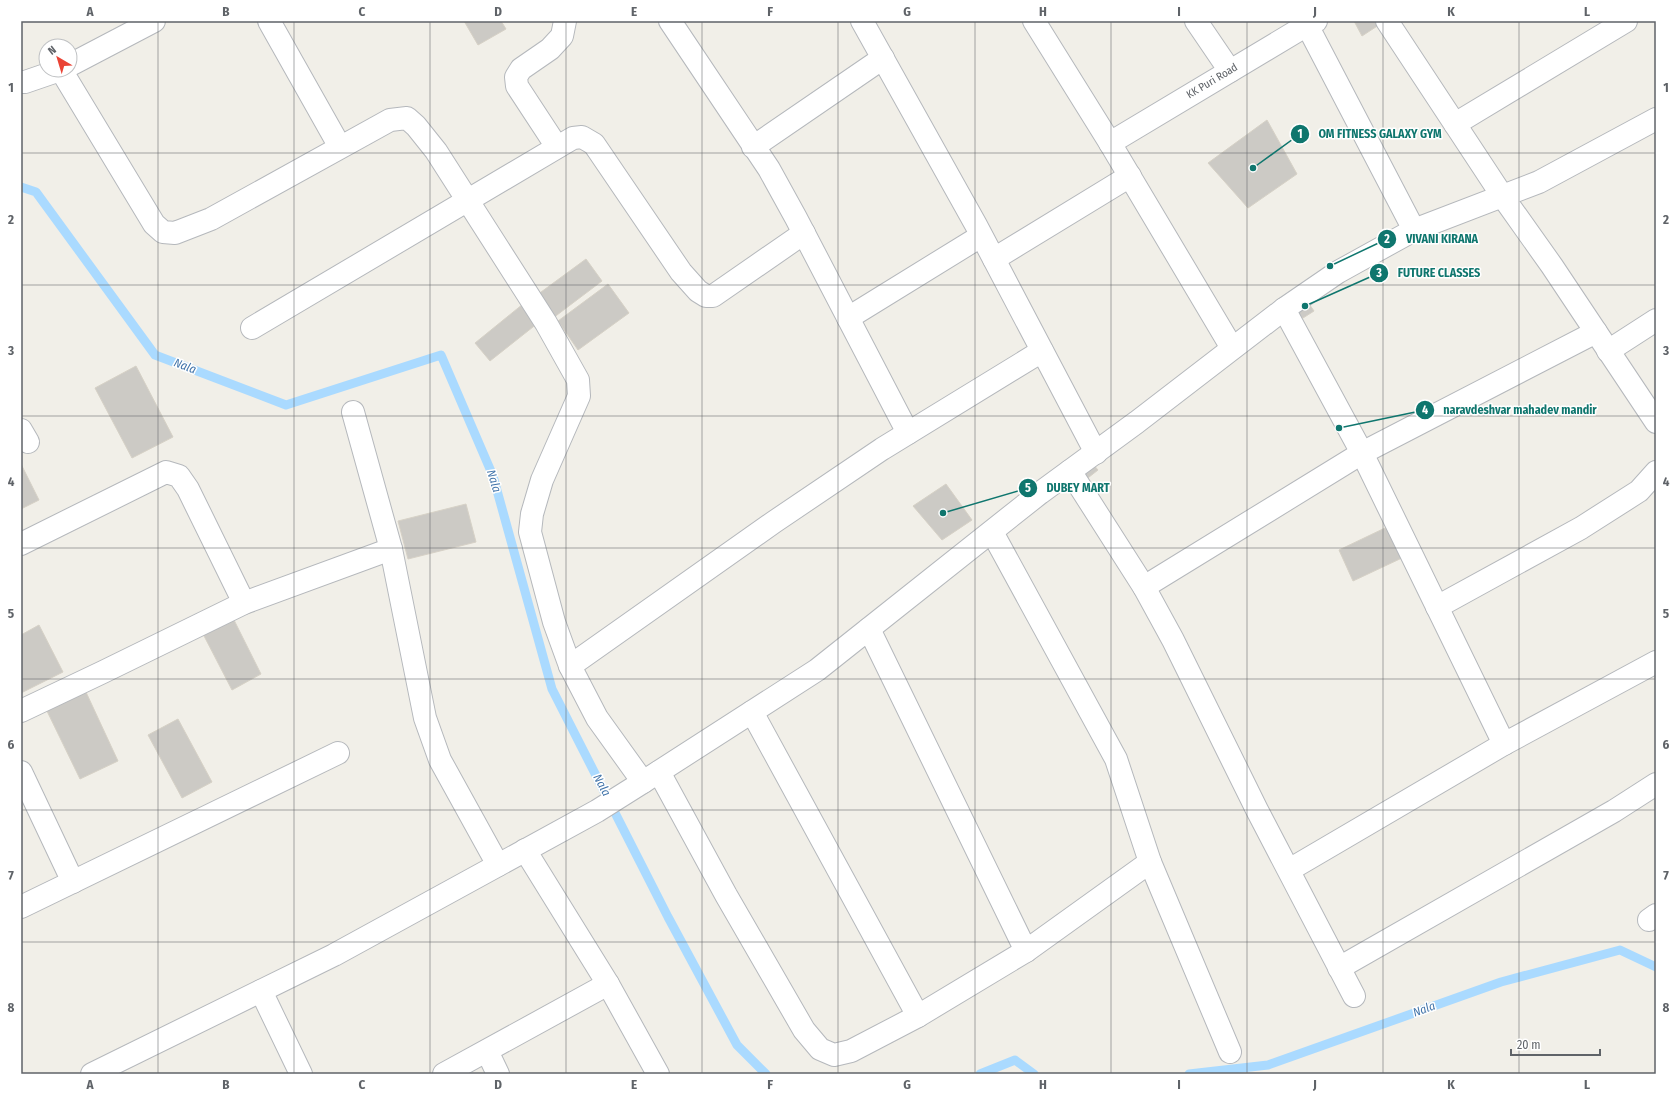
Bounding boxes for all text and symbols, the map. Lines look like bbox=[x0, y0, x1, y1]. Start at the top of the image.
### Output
text: A bbox=[85, 4, 94, 19]
text: B bbox=[222, 4, 230, 19]
text: C bbox=[359, 4, 366, 19]
text: D bbox=[494, 4, 502, 19]
text: E bbox=[631, 4, 637, 19]
text: F bbox=[767, 4, 773, 19]
text: G bbox=[903, 4, 911, 19]
text: H bbox=[1039, 4, 1047, 19]
text: I bbox=[1177, 4, 1181, 19]
text: J bbox=[1312, 4, 1317, 19]
text: K bbox=[1447, 4, 1455, 19]
text: L bbox=[1584, 4, 1590, 19]
north arrow bbox=[38, 38, 78, 78]
text: N bbox=[46, 43, 59, 58]
street label: KK Puri Road bbox=[1184, 61, 1240, 101]
text: 1 bbox=[8, 80, 14, 95]
text: 1 bbox=[1663, 80, 1669, 95]
callout: OM FITNESS GALAXY GYM bbox=[1290, 122, 1449, 146]
text: 1 bbox=[1297, 127, 1303, 141]
text: OM FITNESS GALAXY GYM bbox=[1318, 127, 1442, 141]
text: 2 bbox=[7, 212, 14, 227]
text: 2 bbox=[1662, 212, 1669, 227]
callout: VIVANI KIRANA bbox=[1377, 227, 1486, 251]
text: 2 bbox=[1383, 232, 1390, 246]
text: VIVANI KIRANA bbox=[1405, 232, 1479, 246]
callout: FUTURE CLASSES bbox=[1369, 261, 1488, 285]
text: 3 bbox=[1375, 266, 1382, 280]
text: FUTURE CLASSES bbox=[1398, 266, 1480, 280]
text: 3 bbox=[7, 343, 14, 358]
text: 3 bbox=[1662, 343, 1669, 358]
water label: Nala bbox=[172, 355, 198, 377]
callout: naravdeshvar mahadev mandir bbox=[1415, 398, 1604, 422]
text: 4 bbox=[1422, 403, 1428, 417]
text: naravdeshvar mahadev mandir bbox=[1443, 403, 1597, 417]
water label: Nala bbox=[484, 468, 504, 494]
text: 4 bbox=[8, 474, 15, 489]
text: 4 bbox=[1663, 474, 1670, 489]
callout: DUBEY MART bbox=[1018, 476, 1117, 500]
text: 5 bbox=[1025, 481, 1031, 495]
text: DUBEY MART bbox=[1046, 481, 1110, 495]
text: 5 bbox=[8, 606, 14, 621]
text: 5 bbox=[1663, 606, 1669, 621]
text: 6 bbox=[8, 737, 15, 752]
text: 6 bbox=[1663, 737, 1670, 752]
water label: Nala bbox=[590, 772, 614, 798]
text: 7 bbox=[8, 868, 14, 883]
text: 7 bbox=[1663, 868, 1669, 883]
water label: Nala bbox=[1411, 999, 1437, 1019]
text: 8 bbox=[8, 1000, 15, 1015]
text: 8 bbox=[1663, 1000, 1670, 1015]
scale bar bbox=[1511, 1031, 1600, 1057]
text: 20 m bbox=[1517, 1038, 1541, 1052]
text: A bbox=[85, 1077, 94, 1092]
text: B bbox=[222, 1077, 230, 1092]
text: C bbox=[359, 1077, 366, 1092]
text: D bbox=[494, 1077, 502, 1092]
text: E bbox=[631, 1077, 637, 1092]
text: F bbox=[767, 1077, 773, 1092]
text: G bbox=[903, 1077, 911, 1092]
text: H bbox=[1039, 1077, 1047, 1092]
text: I bbox=[1177, 1077, 1181, 1092]
text: J bbox=[1312, 1077, 1317, 1092]
text: K bbox=[1447, 1077, 1455, 1092]
text: L bbox=[1584, 1077, 1590, 1092]

